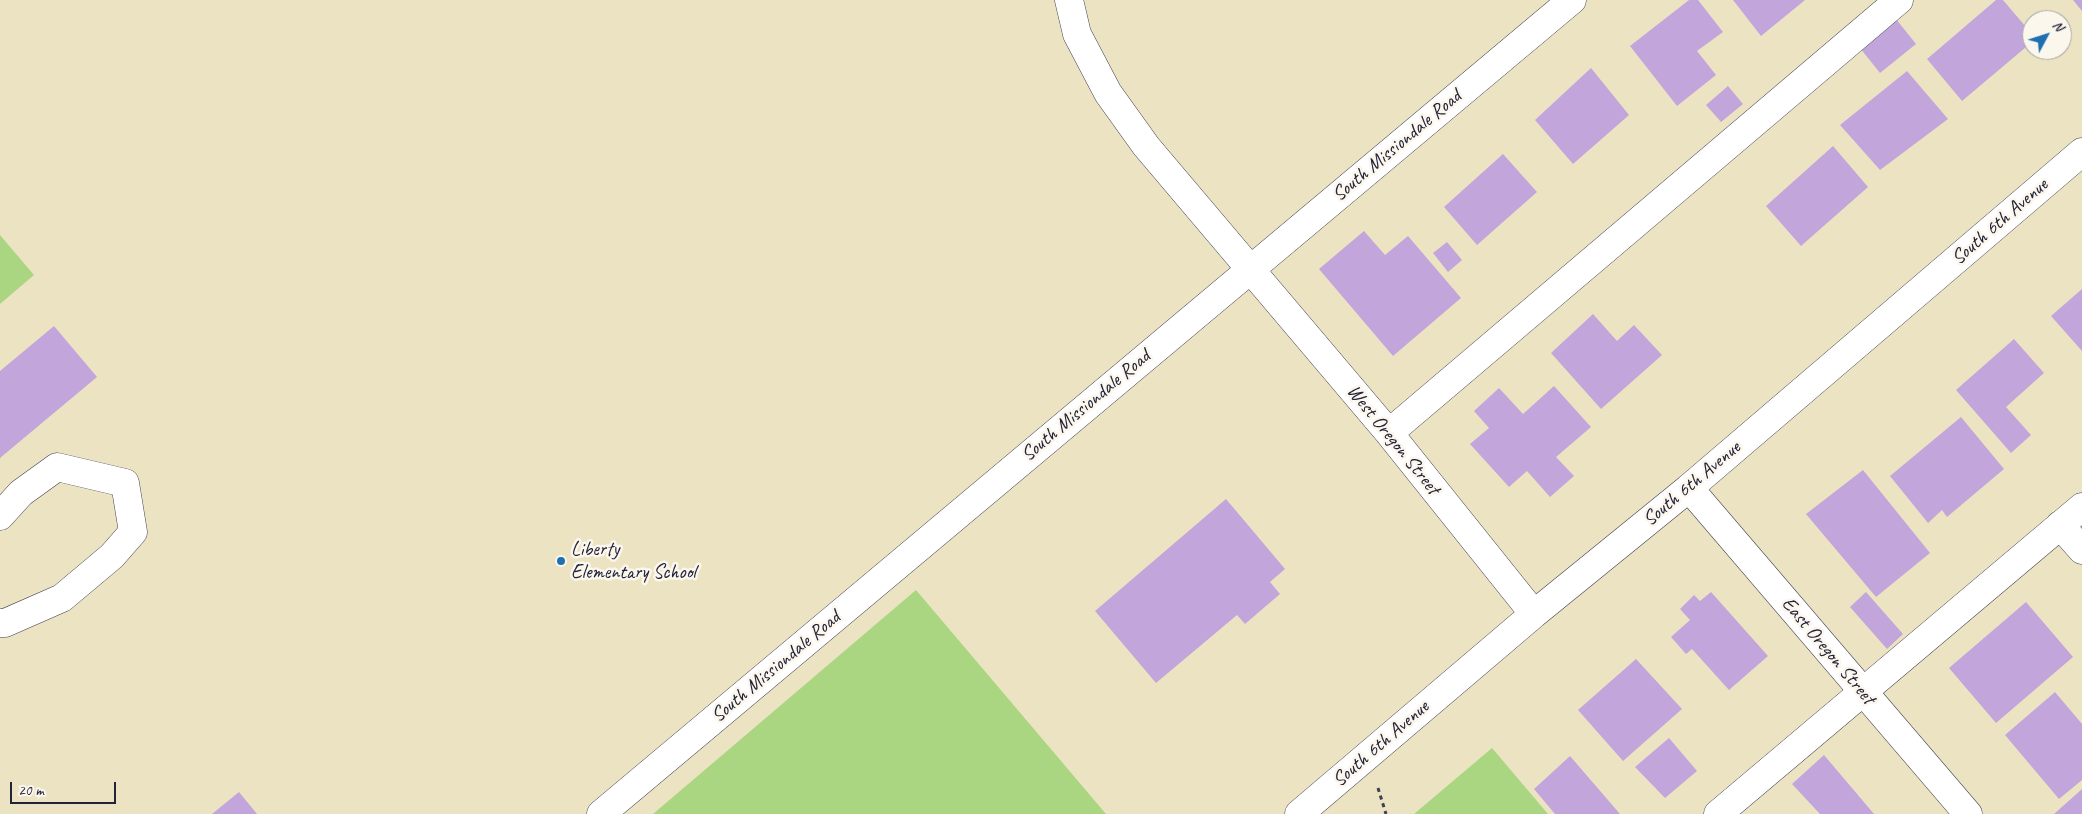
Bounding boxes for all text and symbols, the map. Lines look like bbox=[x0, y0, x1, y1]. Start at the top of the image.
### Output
north arrow bbox=[2022, 10, 2072, 60]
text: N bbox=[2049, 17, 2067, 34]
street label: South Missiondale Road bbox=[1328, 85, 1466, 207]
street label: South 6th Avenue bbox=[1947, 174, 2053, 270]
street label: South Missiondale Road bbox=[1017, 345, 1155, 467]
street label: West Oregon Street bbox=[1341, 380, 1445, 500]
street label: South 6th Avenue bbox=[1638, 436, 1746, 532]
place label: Liberty Elementary School bbox=[571, 538, 696, 585]
marker: Liberty Elementary School bbox=[555, 555, 567, 567]
street label: East Oregon Street bbox=[1776, 592, 1880, 710]
street label: South Missiondale Road bbox=[707, 606, 845, 728]
street label: South 6th Avenue bbox=[1328, 696, 1434, 792]
scale bar bbox=[12, 772, 119, 804]
text: 20 m bbox=[18, 781, 44, 800]

